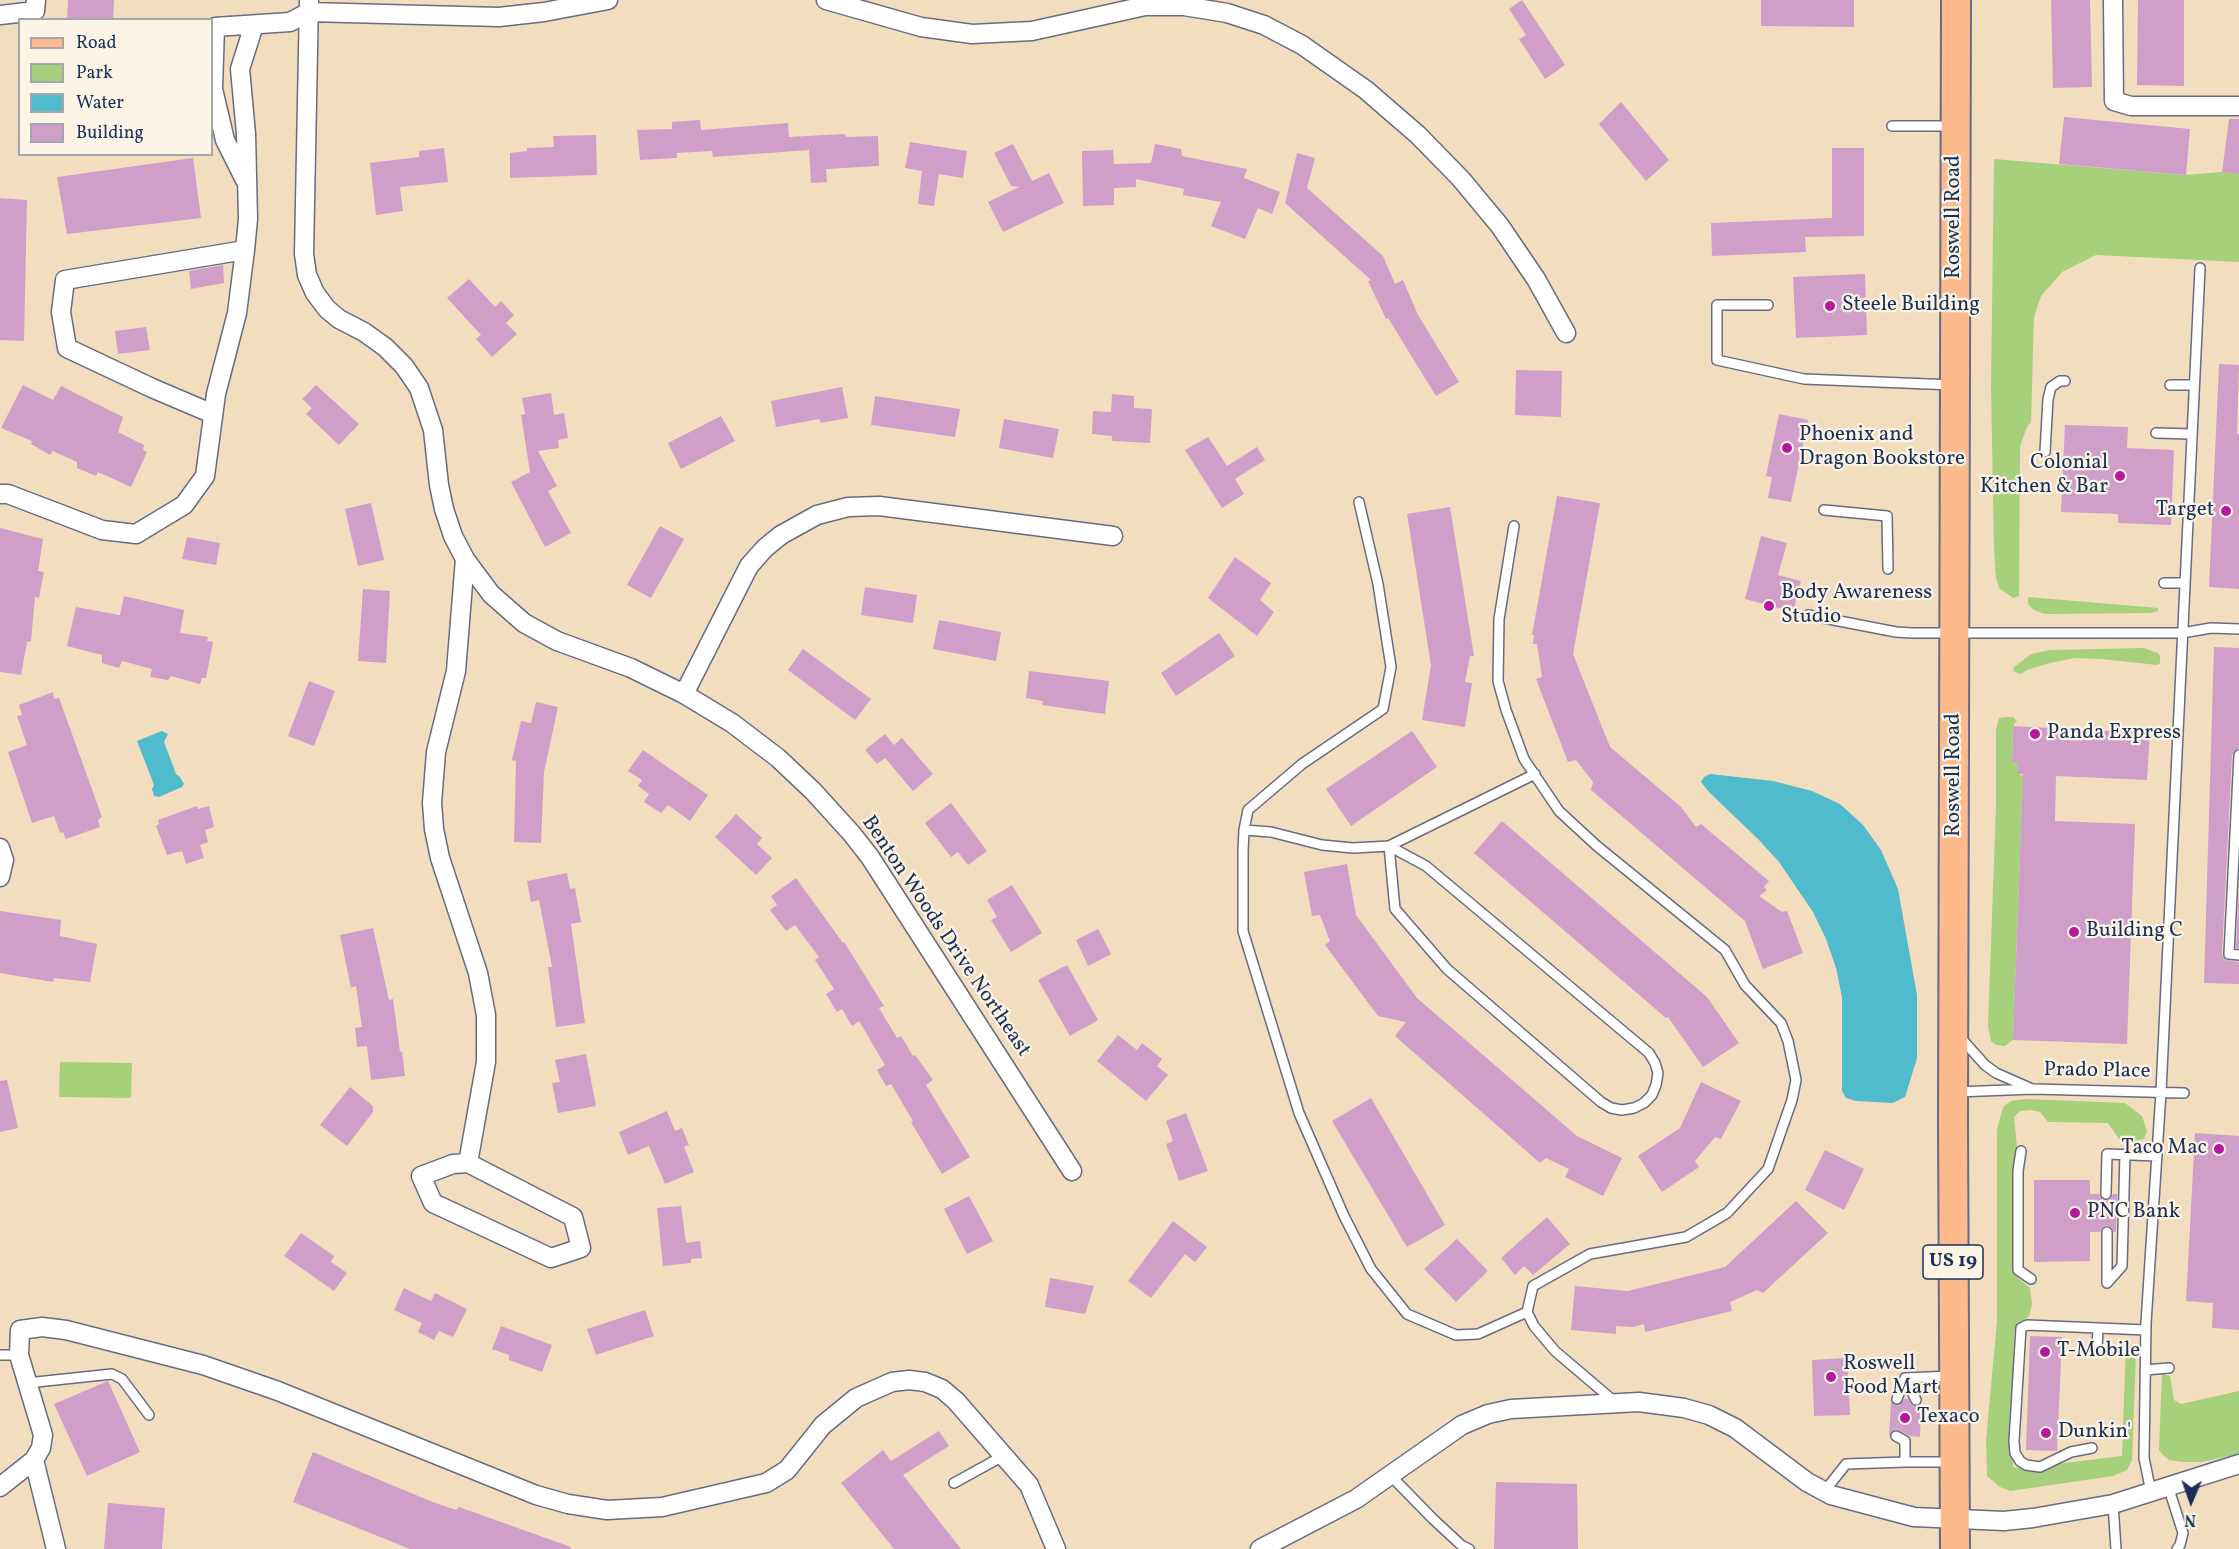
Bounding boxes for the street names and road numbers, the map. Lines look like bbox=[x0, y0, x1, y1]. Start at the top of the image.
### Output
street label: Roswell Road bbox=[1942, 155, 1968, 279]
street label: Roswell Road bbox=[1942, 713, 1968, 837]
street label: Benton Woods Drive Northeast bbox=[855, 812, 1035, 1062]
street label: Prado Place bbox=[2043, 1058, 2151, 1086]
road number: US 19 bbox=[1923, 1245, 1983, 1279]

